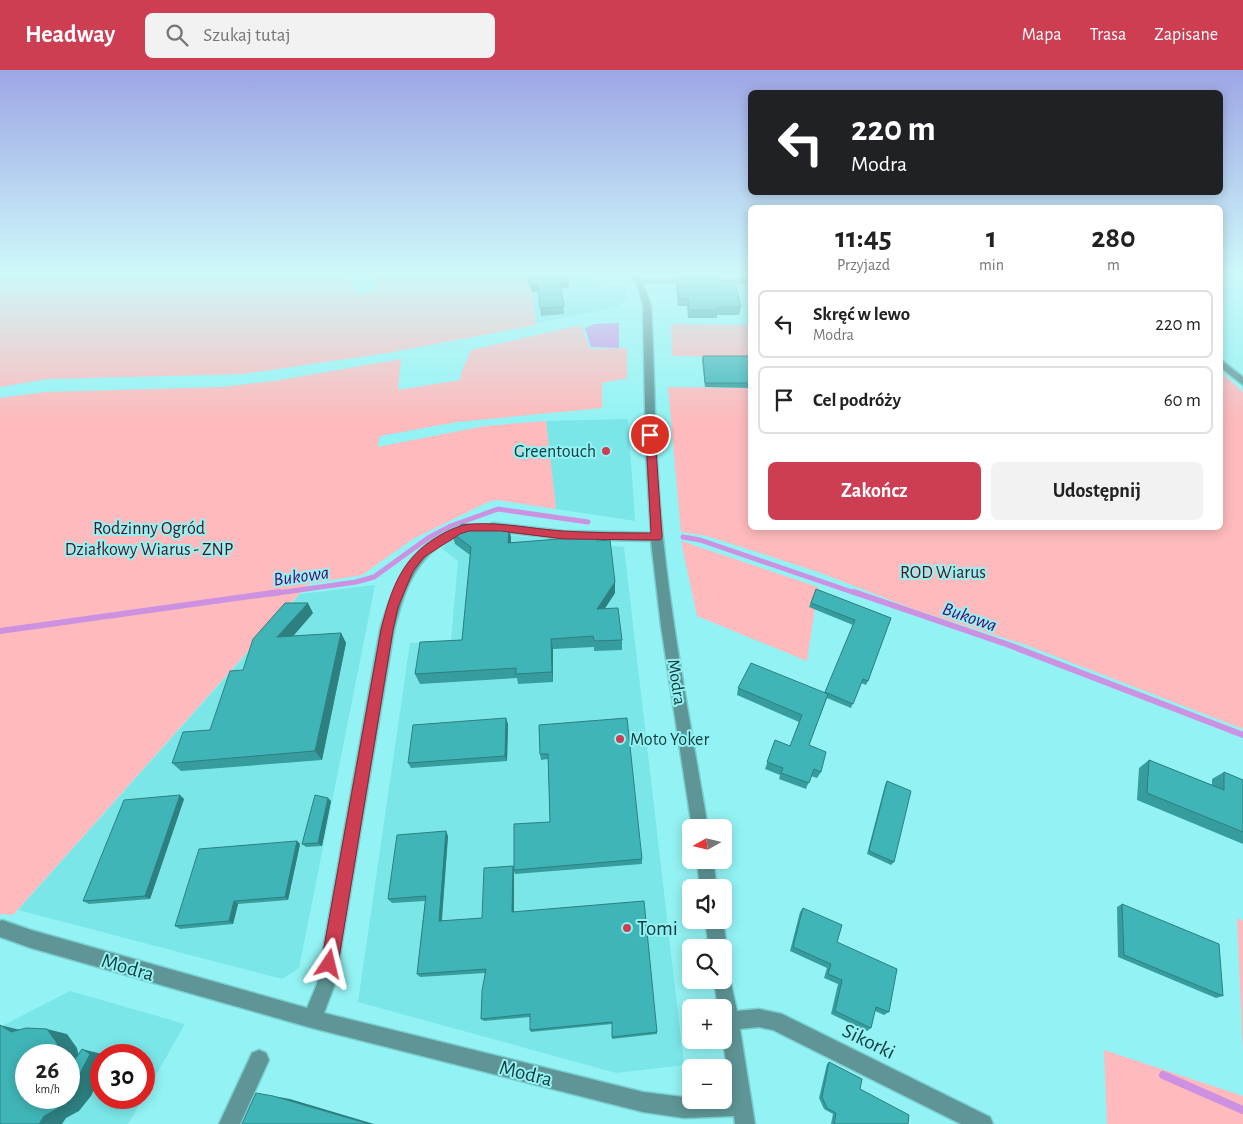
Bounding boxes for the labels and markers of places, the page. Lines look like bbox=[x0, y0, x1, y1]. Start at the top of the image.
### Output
pin bbox=[629, 414, 671, 456]
place label: Greentouch bbox=[514, 443, 596, 461]
marker: Greentouch bbox=[600, 445, 612, 457]
place label: Moto Yoker bbox=[630, 731, 709, 749]
marker: Moto Yoker bbox=[614, 733, 626, 745]
place label: Tomi bbox=[637, 918, 678, 939]
marker: Tomi bbox=[621, 922, 633, 934]

